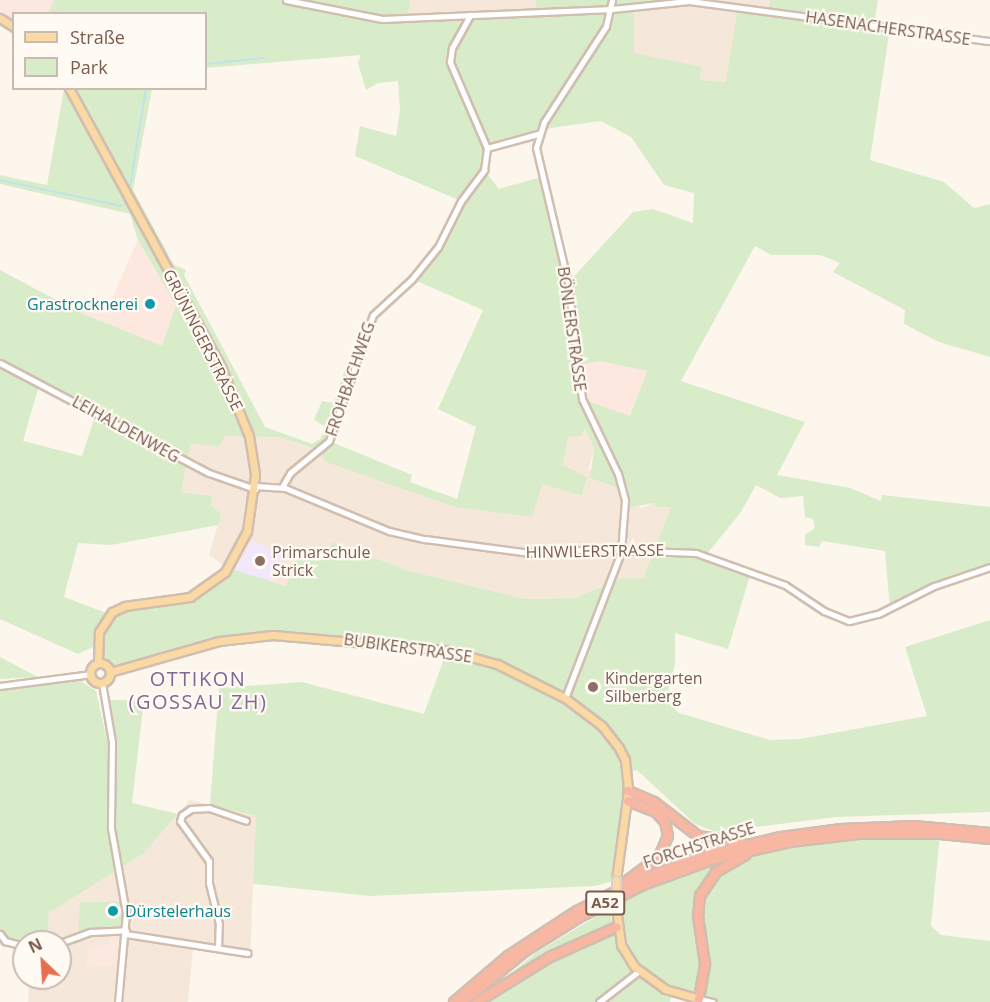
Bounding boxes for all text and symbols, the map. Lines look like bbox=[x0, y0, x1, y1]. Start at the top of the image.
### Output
street label: HASENACHERSTRASSE bbox=[804, 7, 972, 49]
legend bbox=[12, 12, 207, 90]
text: Straße bbox=[70, 25, 125, 49]
text: Park bbox=[70, 55, 108, 79]
street label: BÖNLERSTRASSE bbox=[554, 265, 590, 393]
street label: GRÜNINGERSTRASSE bbox=[159, 266, 247, 414]
place label: Grastrocknerei bbox=[27, 294, 138, 314]
marker: Grastrocknerei bbox=[143, 297, 157, 311]
street label: FROHBACHWEG bbox=[321, 319, 379, 439]
street label: LEIHALDENWEG bbox=[69, 392, 183, 466]
street label: HINWILERSTRASSE bbox=[525, 540, 665, 562]
place label: Primarschule Strick bbox=[272, 542, 370, 580]
marker: Primarschule Strick bbox=[253, 554, 267, 568]
street label: BUBIKERSTRASSE bbox=[343, 629, 473, 667]
district label: OTTIKON (GOSSAU ZH) bbox=[129, 666, 267, 713]
place label: Kindergarten Silberberg bbox=[605, 668, 703, 706]
marker: Kindergarten Silberberg bbox=[586, 680, 600, 694]
street label: FORCHSTRASSE bbox=[641, 818, 757, 872]
road number: A52 bbox=[584, 891, 626, 915]
place label: Dürstelerhaus bbox=[125, 901, 231, 921]
marker: Dürstelerhaus bbox=[106, 904, 120, 918]
north arrow bbox=[12, 930, 72, 990]
text: N bbox=[25, 933, 46, 958]

